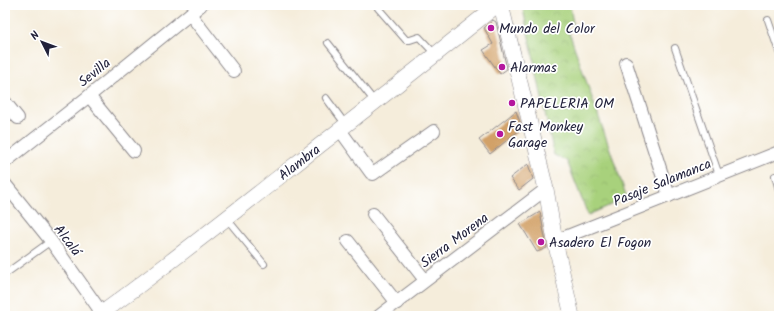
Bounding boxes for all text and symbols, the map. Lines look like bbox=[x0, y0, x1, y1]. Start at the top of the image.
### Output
place label: Mundo del Color bbox=[499, 18, 596, 40]
north arrow bbox=[22, 22, 62, 62]
marker: Mundo del Color bbox=[486, 23, 496, 33]
text: N bbox=[26, 27, 44, 45]
street label: Sevilla bbox=[74, 53, 116, 93]
place label: Alarmas bbox=[510, 57, 557, 79]
marker: Alarmas bbox=[497, 62, 507, 72]
place label: PAPELERIA OM bbox=[520, 93, 614, 115]
marker: PAPELERIA OM bbox=[507, 98, 517, 108]
place label: Fast Monkey Garage bbox=[508, 116, 584, 154]
marker: Fast Monkey Garage bbox=[495, 129, 505, 139]
street label: Alambra bbox=[274, 139, 325, 186]
street label: Pasaje Salamanca bbox=[610, 153, 715, 213]
street label: Sierra Morena bbox=[416, 208, 494, 274]
street label: Alcalá bbox=[48, 220, 87, 262]
place label: Asadero El Fogon bbox=[549, 232, 651, 254]
marker: Asadero El Fogon bbox=[536, 237, 546, 247]

